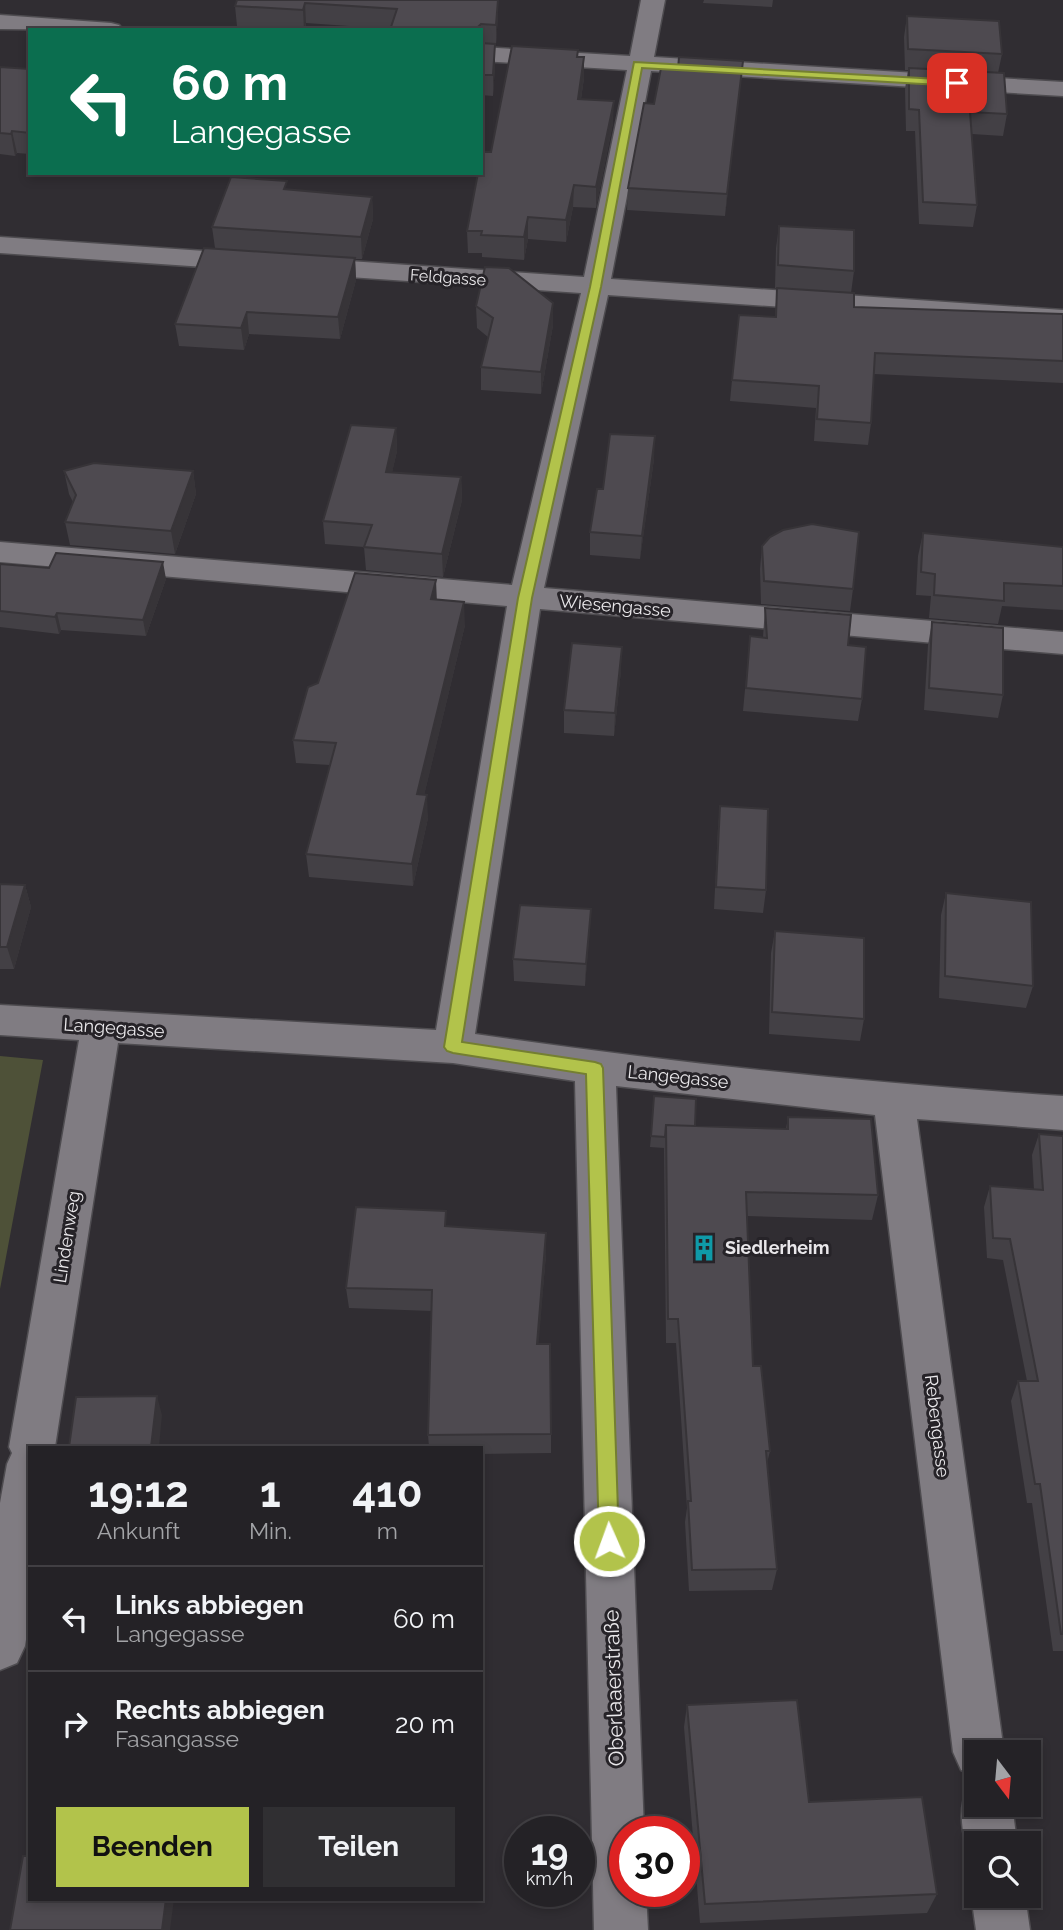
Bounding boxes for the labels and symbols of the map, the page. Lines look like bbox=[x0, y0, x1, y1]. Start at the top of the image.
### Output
pin bbox=[927, 53, 987, 113]
street label: Feldgasse bbox=[409, 265, 487, 290]
street label: Wiesengasse bbox=[558, 590, 672, 621]
street label: Langegasse bbox=[63, 1013, 166, 1042]
street label: Langegasse bbox=[627, 1061, 730, 1092]
street label: Lindenweg bbox=[49, 1189, 84, 1284]
building icon: Siedlerheim bbox=[689, 1233, 719, 1263]
place label: Siedlerheim bbox=[725, 1237, 829, 1258]
street label: Rebengasse bbox=[921, 1374, 954, 1479]
position arrow bbox=[572, 1504, 646, 1578]
street label: Oberlaaerstraße bbox=[598, 1609, 629, 1767]
north arrow bbox=[964, 1740, 1041, 1816]
speed limit sign: 30 bbox=[609, 1816, 700, 1907]

